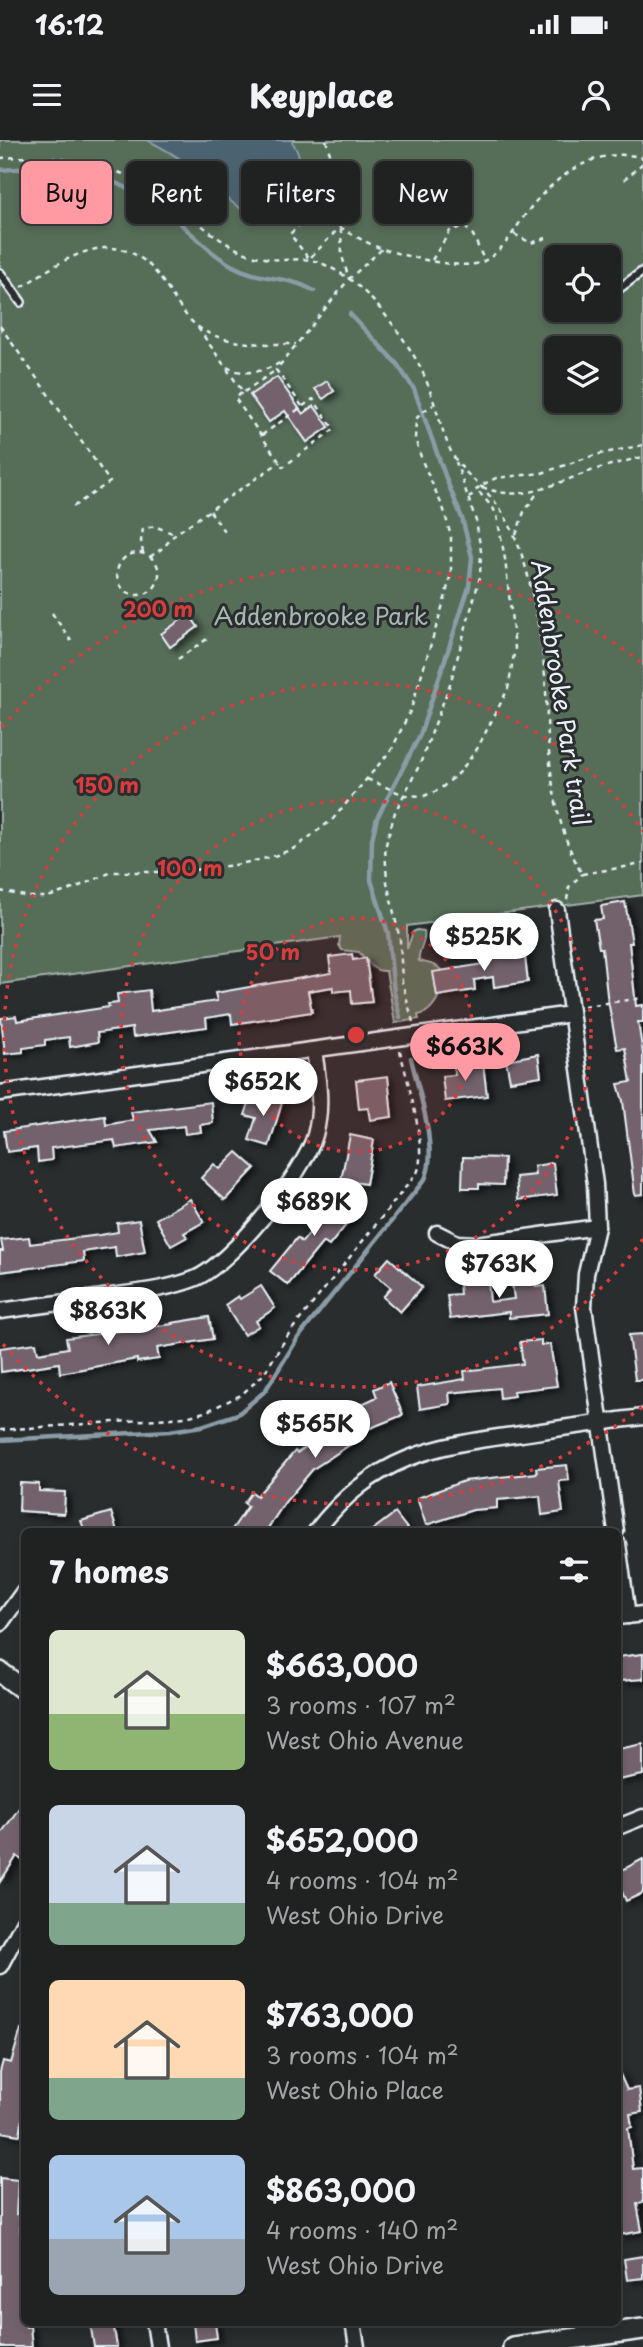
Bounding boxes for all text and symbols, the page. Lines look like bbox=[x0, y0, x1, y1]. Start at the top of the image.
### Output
text: 16:12 bbox=[35, 5, 104, 44]
text: Keyplace bbox=[249, 71, 394, 119]
icon: menu bbox=[28, 76, 66, 114]
icon: person bbox=[577, 76, 615, 114]
chip: Buy bbox=[21, 161, 112, 224]
chip: Rent bbox=[126, 161, 227, 224]
chip: Filters bbox=[241, 161, 360, 224]
chip: New bbox=[374, 161, 472, 224]
map controls bbox=[544, 245, 621, 413]
button: locate bbox=[544, 245, 621, 322]
button: layers bbox=[544, 336, 621, 413]
street label: Addenbrooke Park trail bbox=[523, 557, 601, 828]
text: 200 m bbox=[123, 592, 193, 624]
park label: Addenbrooke Park bbox=[214, 597, 428, 633]
text: 150 m bbox=[75, 768, 139, 800]
text: 100 m bbox=[157, 851, 223, 883]
pin: $525K bbox=[435, 914, 533, 973]
text: $525K bbox=[446, 918, 522, 953]
text: 50 m bbox=[246, 935, 300, 967]
centre of rings bbox=[344, 1023, 368, 1047]
pin: $663K bbox=[416, 1024, 514, 1083]
text: $663K bbox=[426, 1028, 504, 1063]
pin: $652K bbox=[214, 1058, 312, 1118]
text: $652K bbox=[225, 1063, 301, 1098]
pin: $689K bbox=[265, 1178, 363, 1238]
text: $689K bbox=[277, 1183, 351, 1218]
pin: $763K bbox=[450, 1240, 548, 1300]
text: $763K bbox=[461, 1245, 537, 1280]
pin: $863K bbox=[59, 1288, 157, 1347]
text: $863K bbox=[69, 1292, 147, 1327]
pin: $565K bbox=[266, 1400, 364, 1460]
text: $565K bbox=[276, 1405, 354, 1440]
text: 7 homes bbox=[49, 1548, 169, 1593]
icon: filters bbox=[555, 1551, 593, 1589]
text: $663,000 bbox=[266, 1642, 418, 1687]
icon: home bbox=[105, 1658, 189, 1742]
text: 3 rooms · 107 m² bbox=[266, 1687, 456, 1722]
text: West Ohio Avenue bbox=[266, 1722, 464, 1757]
text: $652,000 bbox=[266, 1817, 418, 1862]
icon: home bbox=[105, 1833, 189, 1917]
text: 4 rooms · 104 m² bbox=[266, 1862, 459, 1897]
text: West Ohio Drive bbox=[266, 1897, 444, 1932]
text: $763,000 bbox=[266, 1992, 414, 2037]
icon: home bbox=[105, 2008, 189, 2092]
text: 3 rooms · 104 m² bbox=[266, 2037, 459, 2072]
text: West Ohio Place bbox=[266, 2072, 444, 2107]
text: $863,000 bbox=[266, 2167, 416, 2212]
icon: home bbox=[105, 2183, 189, 2267]
text: 4 rooms · 140 m² bbox=[266, 2212, 458, 2247]
text: West Ohio Drive bbox=[266, 2247, 444, 2282]

